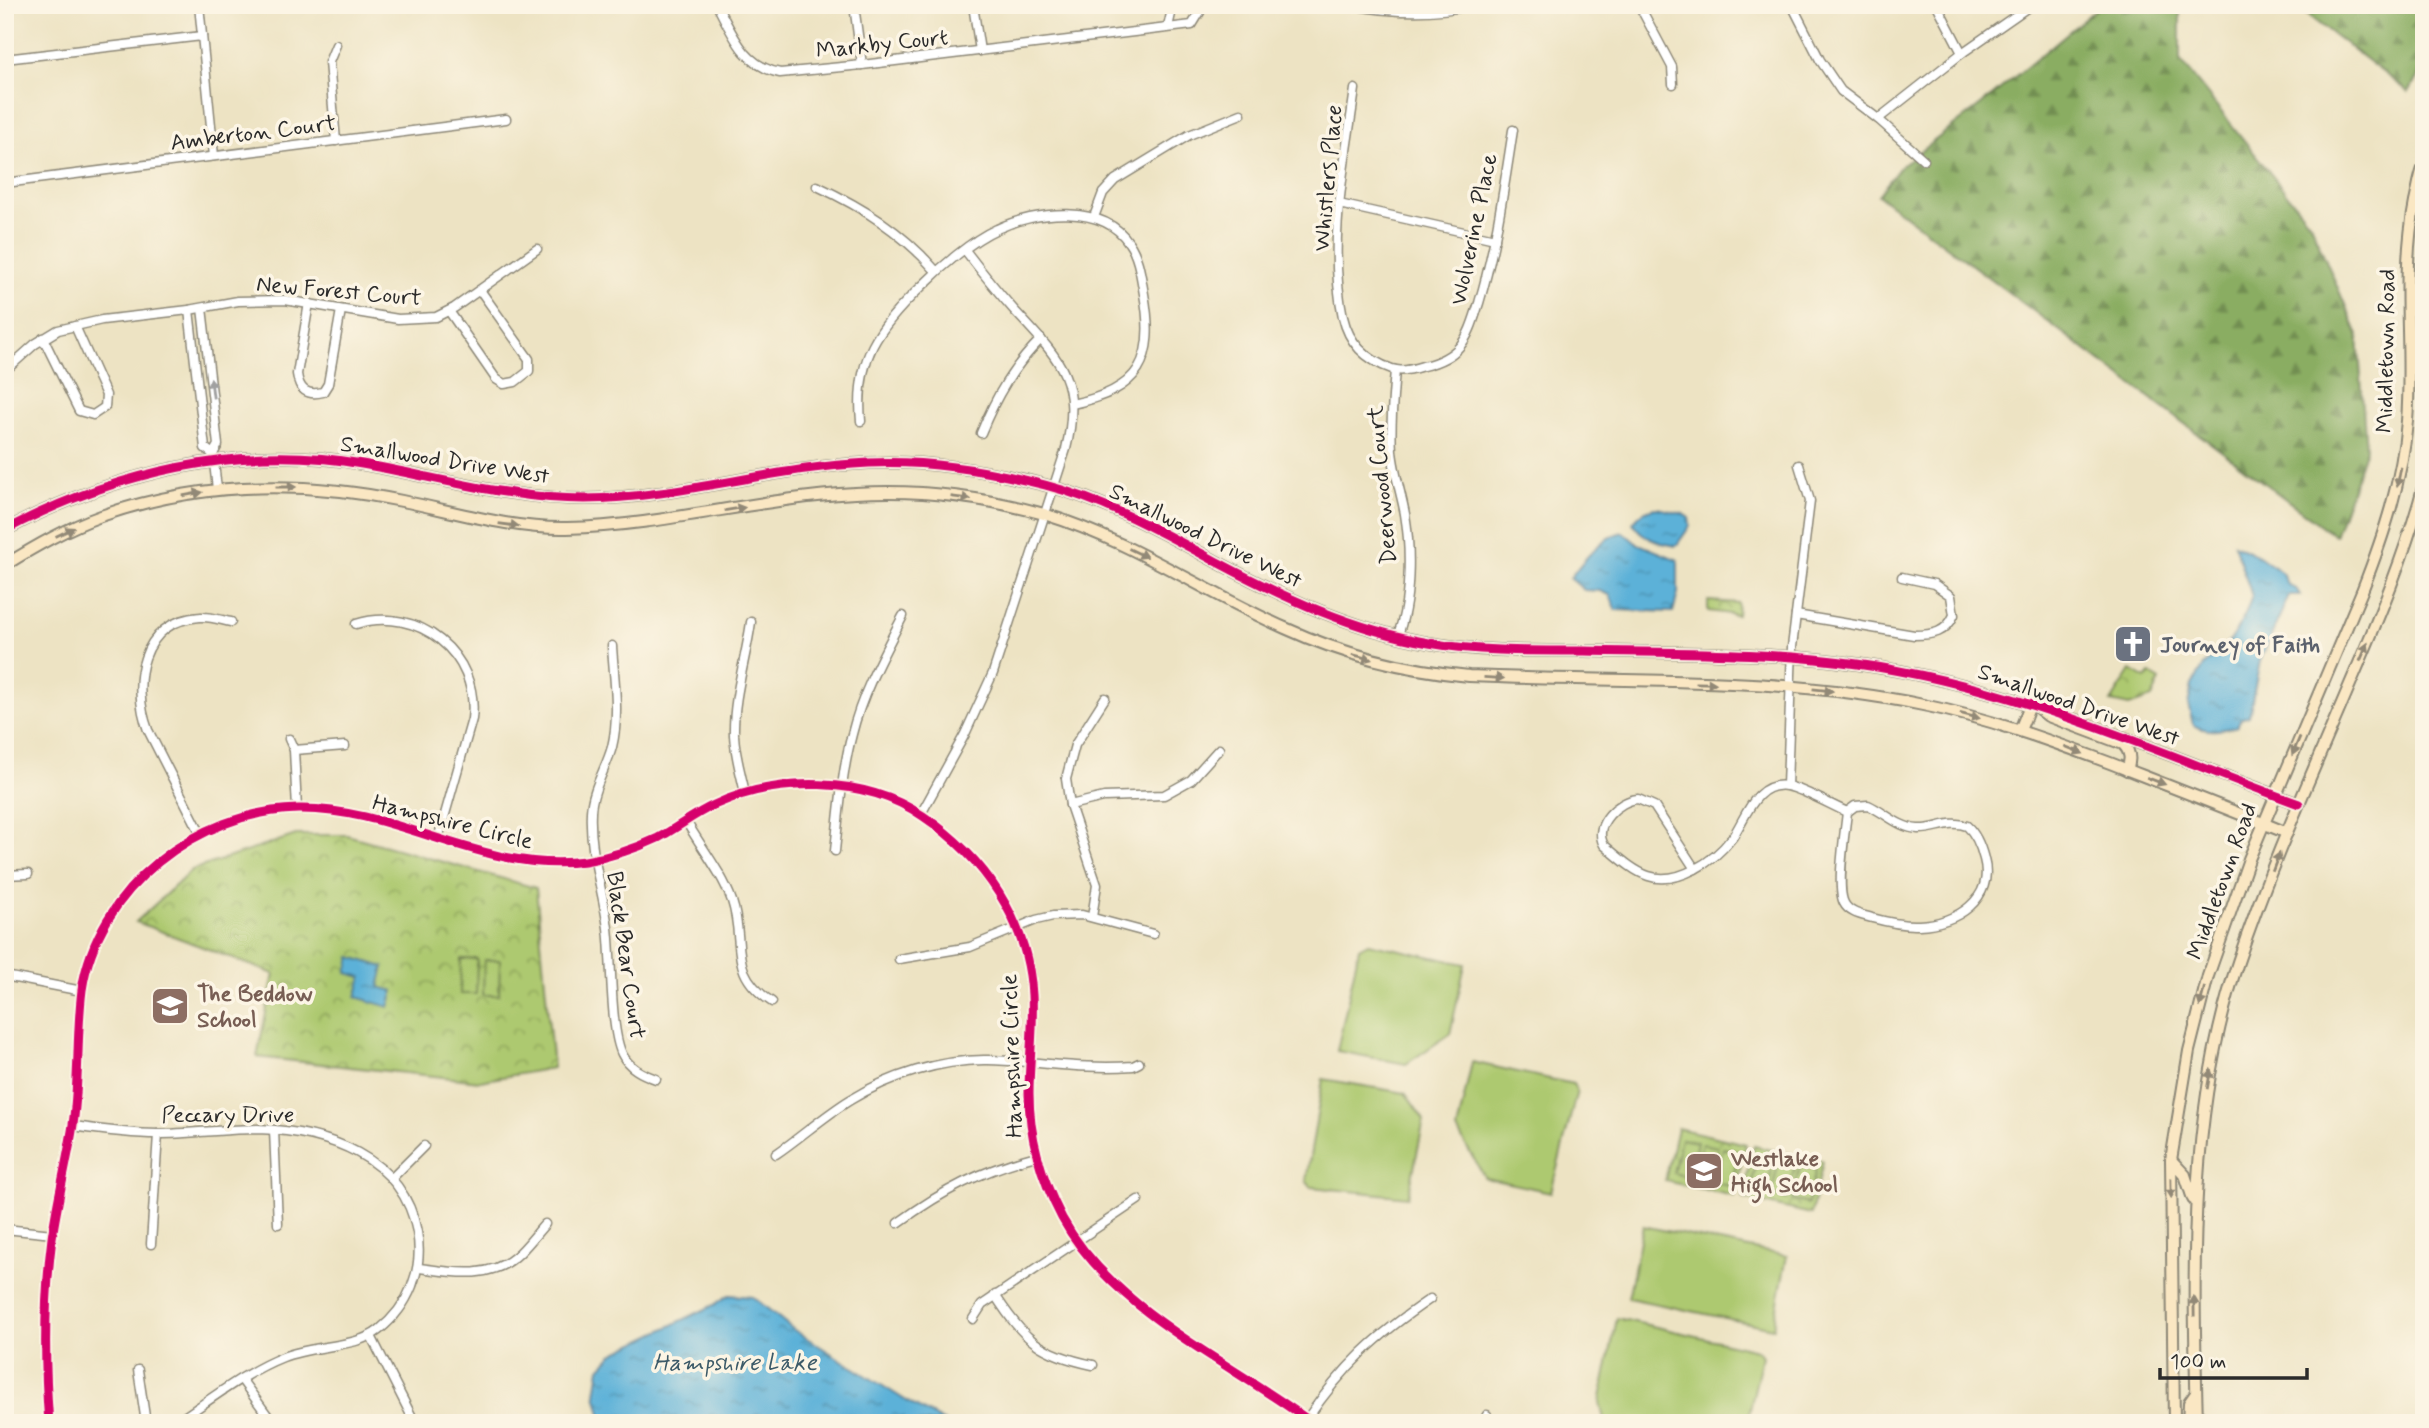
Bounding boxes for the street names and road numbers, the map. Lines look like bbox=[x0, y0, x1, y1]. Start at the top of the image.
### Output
street label: Markby Court bbox=[815, 23, 950, 67]
street label: Whistlers Place bbox=[1308, 104, 1350, 253]
street label: Amberton Court bbox=[169, 109, 338, 159]
street label: Wolverine Place bbox=[1444, 151, 1506, 308]
street label: Middletown Road bbox=[2371, 269, 2403, 434]
street label: New Forest Court bbox=[255, 270, 423, 314]
street label: Deerwood Court bbox=[1361, 404, 1405, 565]
street label: Smallwood Drive West bbox=[338, 430, 551, 492]
street label: Smallwood Drive West bbox=[1104, 477, 1307, 597]
street label: Smallwood Drive West bbox=[1974, 657, 2183, 754]
street label: Hampshire Circle bbox=[369, 789, 536, 857]
street label: Middletown Road bbox=[2181, 799, 2265, 964]
street label: Black Bear Court bbox=[598, 869, 652, 1041]
street label: Hampshire Circle bbox=[995, 973, 1031, 1139]
street label: Peccary Drive bbox=[162, 1101, 294, 1131]

